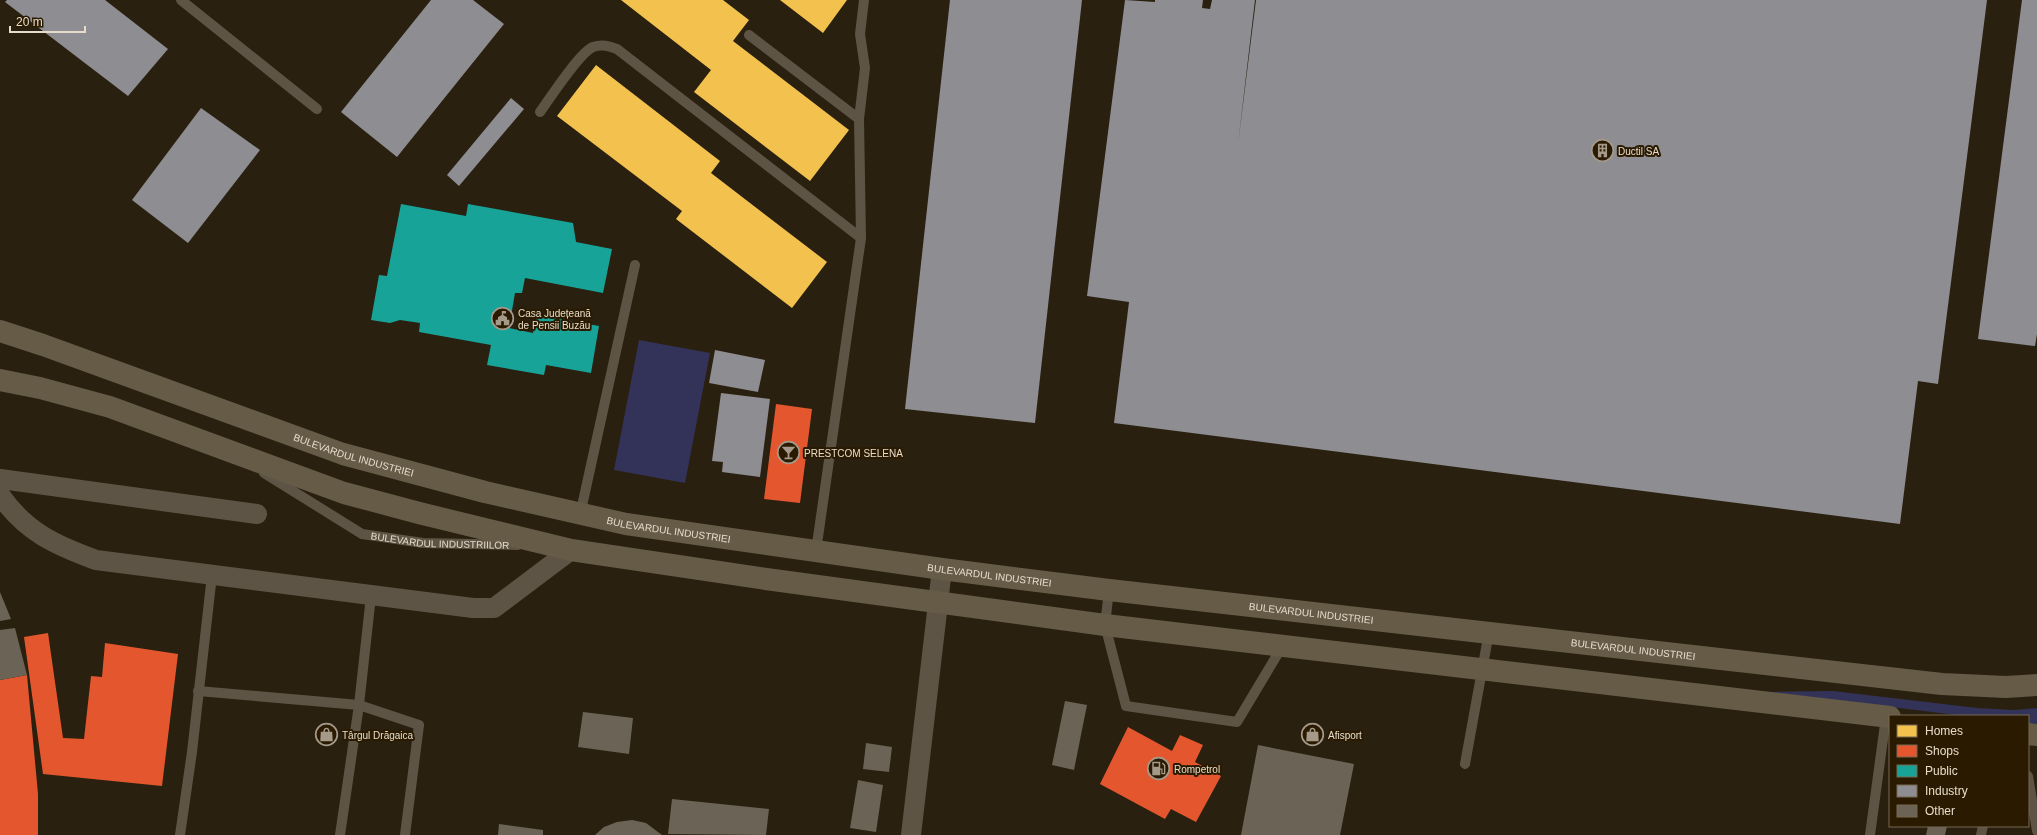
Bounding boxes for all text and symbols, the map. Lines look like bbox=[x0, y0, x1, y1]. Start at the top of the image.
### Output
scale bar bbox=[10, 8, 85, 34]
text: 20 m bbox=[16, 15, 43, 29]
building icon: Ductil SA bbox=[1589, 138, 1615, 164]
place label: Ductil SA bbox=[1618, 146, 1659, 157]
public building icon: Casa Județeană de Pensii Buzău bbox=[489, 306, 515, 332]
place label: Casa Județeană de Pensii Buzău bbox=[518, 308, 591, 331]
street label: BULEVARDUL INDUSTRIEI bbox=[292, 431, 415, 478]
bar icon: PRESTCOM SELENA bbox=[776, 440, 802, 466]
place label: PRESTCOM SELENA bbox=[804, 448, 903, 459]
street label: BULEVARDUL INDUSTRIEI bbox=[606, 514, 731, 544]
street label: BULEVARDUL INDUSTRIILOR bbox=[370, 530, 510, 550]
street label: BULEVARDUL INDUSTRIEI bbox=[927, 561, 1052, 588]
street label: BULEVARDUL INDUSTRIEI bbox=[1248, 600, 1374, 625]
street label: BULEVARDUL INDUSTRIEI bbox=[1570, 637, 1696, 662]
legend bbox=[1889, 715, 2029, 827]
shop icon: Târgul Drăgaica bbox=[313, 722, 339, 748]
shop icon: Afisport bbox=[1300, 722, 1326, 748]
text: Homes bbox=[1925, 724, 1963, 738]
place label: Târgul Drăgaica bbox=[342, 730, 414, 741]
place label: Afisport bbox=[1328, 730, 1362, 741]
text: Shops bbox=[1925, 744, 1959, 758]
fuel station icon: Rompetrol bbox=[1145, 756, 1171, 782]
place label: Rompetrol bbox=[1174, 764, 1220, 775]
text: Public bbox=[1925, 764, 1958, 778]
text: Industry bbox=[1925, 784, 1968, 798]
text: Other bbox=[1925, 804, 1955, 818]

